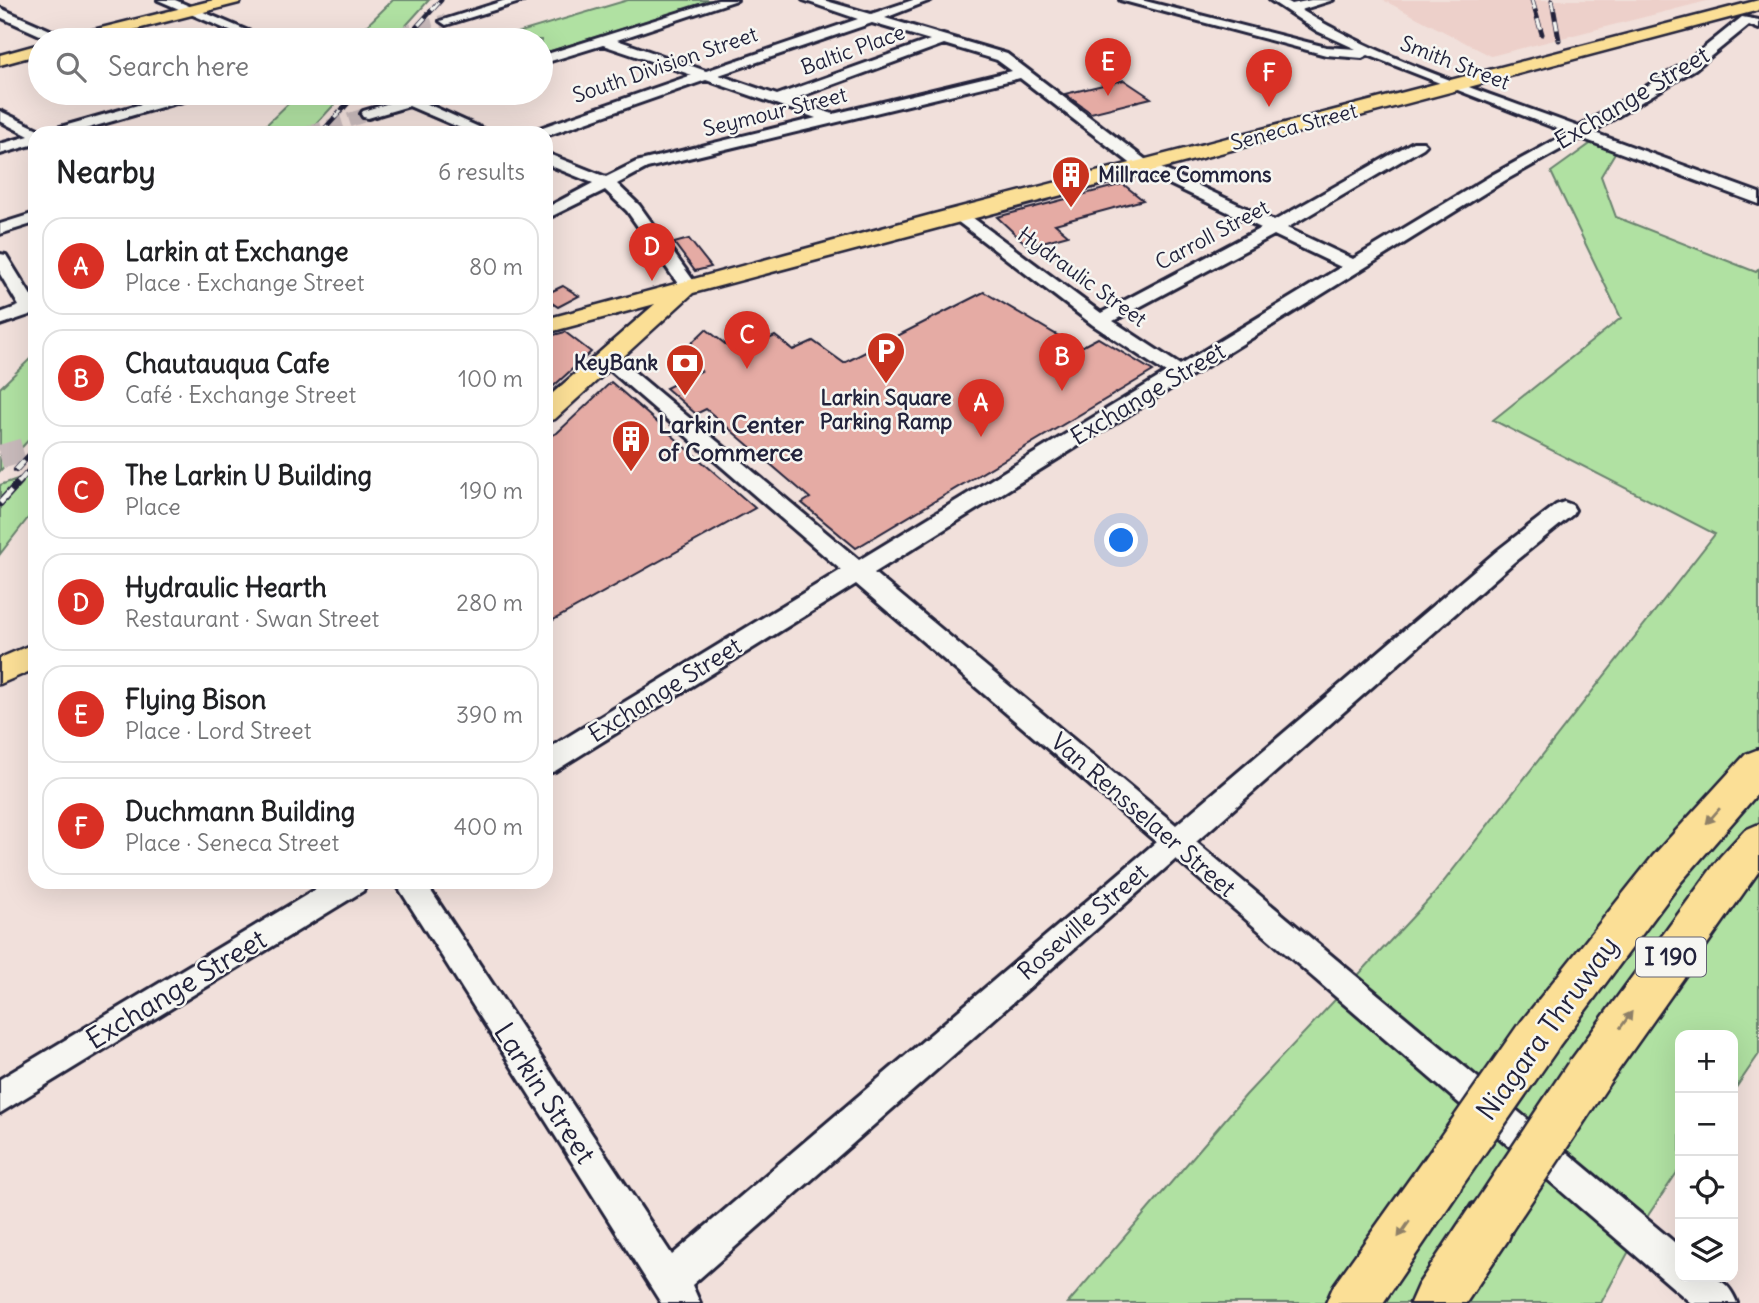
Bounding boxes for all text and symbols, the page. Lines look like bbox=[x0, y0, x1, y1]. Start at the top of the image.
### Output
street label: Baltic Place bbox=[797, 18, 909, 81]
street label: South Division Street bbox=[569, 20, 761, 109]
search box bbox=[28, 28, 553, 105]
street label: Smith Street bbox=[1397, 29, 1514, 96]
pin: E bbox=[1085, 38, 1131, 96]
street label: Exchange Street bbox=[1549, 39, 1714, 155]
icon: search bbox=[52, 48, 90, 86]
pin: F bbox=[1246, 49, 1292, 107]
text: Search here bbox=[108, 50, 249, 83]
street label: Seymour Street bbox=[700, 81, 849, 142]
street label: Seneca Street bbox=[1228, 97, 1360, 156]
text: Nearby bbox=[56, 153, 156, 191]
building icon: Millrace Commons bbox=[1050, 154, 1092, 209]
text: 6 results bbox=[438, 157, 525, 186]
place label: Millrace Commons bbox=[1098, 161, 1272, 188]
street label: Carroll Street bbox=[1150, 193, 1273, 276]
street label: Hydraulic Street bbox=[1012, 221, 1152, 332]
pin: D bbox=[629, 223, 675, 281]
text: Larkin at Exchange bbox=[125, 235, 349, 268]
text: A bbox=[74, 252, 88, 281]
text: 80 m bbox=[469, 252, 523, 281]
text: Place · Exchange Street bbox=[125, 268, 365, 297]
pin: C bbox=[724, 311, 770, 369]
parking icon: Larkin Square Parking Ramp bbox=[865, 330, 907, 385]
pin: B bbox=[1039, 333, 1085, 391]
street label: Exchange Street bbox=[1065, 335, 1230, 451]
bank icon: KeyBank bbox=[664, 342, 706, 397]
text: Chautauqua Cafe bbox=[125, 347, 330, 380]
place label: KeyBank bbox=[574, 349, 658, 376]
text: B bbox=[73, 364, 89, 393]
text: 100 m bbox=[458, 364, 523, 393]
pin: A bbox=[958, 379, 1004, 437]
text: Café · Exchange Street bbox=[125, 380, 356, 409]
place label: Larkin Square Parking Ramp bbox=[820, 384, 952, 435]
place label: Larkin Center of Commerce bbox=[658, 409, 804, 467]
building icon: Larkin Center of Commerce bbox=[610, 418, 652, 473]
text: The Larkin U Building bbox=[125, 459, 372, 492]
text: C bbox=[73, 476, 89, 505]
text: 190 m bbox=[460, 476, 523, 505]
text: Place bbox=[125, 492, 181, 521]
your location bbox=[1104, 523, 1138, 557]
text: Hydraulic Hearth bbox=[125, 571, 327, 604]
text: D bbox=[73, 588, 89, 617]
text: 280 m bbox=[456, 588, 523, 617]
text: Restaurant · Swan Street bbox=[125, 604, 379, 633]
street label: Exchange Street bbox=[582, 630, 747, 748]
text: Flying Bison bbox=[125, 683, 266, 716]
text: E bbox=[74, 700, 88, 729]
text: 390 m bbox=[456, 700, 523, 729]
text: Place · Lord Street bbox=[125, 716, 311, 745]
street label: Van Rensselaer Street bbox=[1045, 726, 1242, 903]
text: Duchmann Building bbox=[125, 795, 355, 828]
one-way arrow bbox=[1706, 807, 1722, 824]
text: F bbox=[74, 812, 88, 841]
text: 400 m bbox=[454, 812, 523, 841]
text: Place · Seneca Street bbox=[125, 828, 339, 857]
street label: Roseville Street bbox=[1011, 856, 1154, 986]
street label: Exchange Street bbox=[79, 921, 273, 1057]
street label: Niagara Thruway bbox=[1468, 929, 1626, 1127]
road number: I 190 bbox=[1636, 938, 1706, 976]
one-way arrow bbox=[1619, 1011, 1633, 1029]
street label: Larkin Street bbox=[486, 1016, 604, 1170]
map controls bbox=[1675, 1030, 1738, 1282]
button: + bbox=[1675, 1030, 1738, 1093]
button: − bbox=[1675, 1093, 1738, 1156]
button: locate bbox=[1675, 1156, 1738, 1219]
button: layers bbox=[1675, 1219, 1738, 1282]
one-way arrow bbox=[1397, 1220, 1411, 1238]

